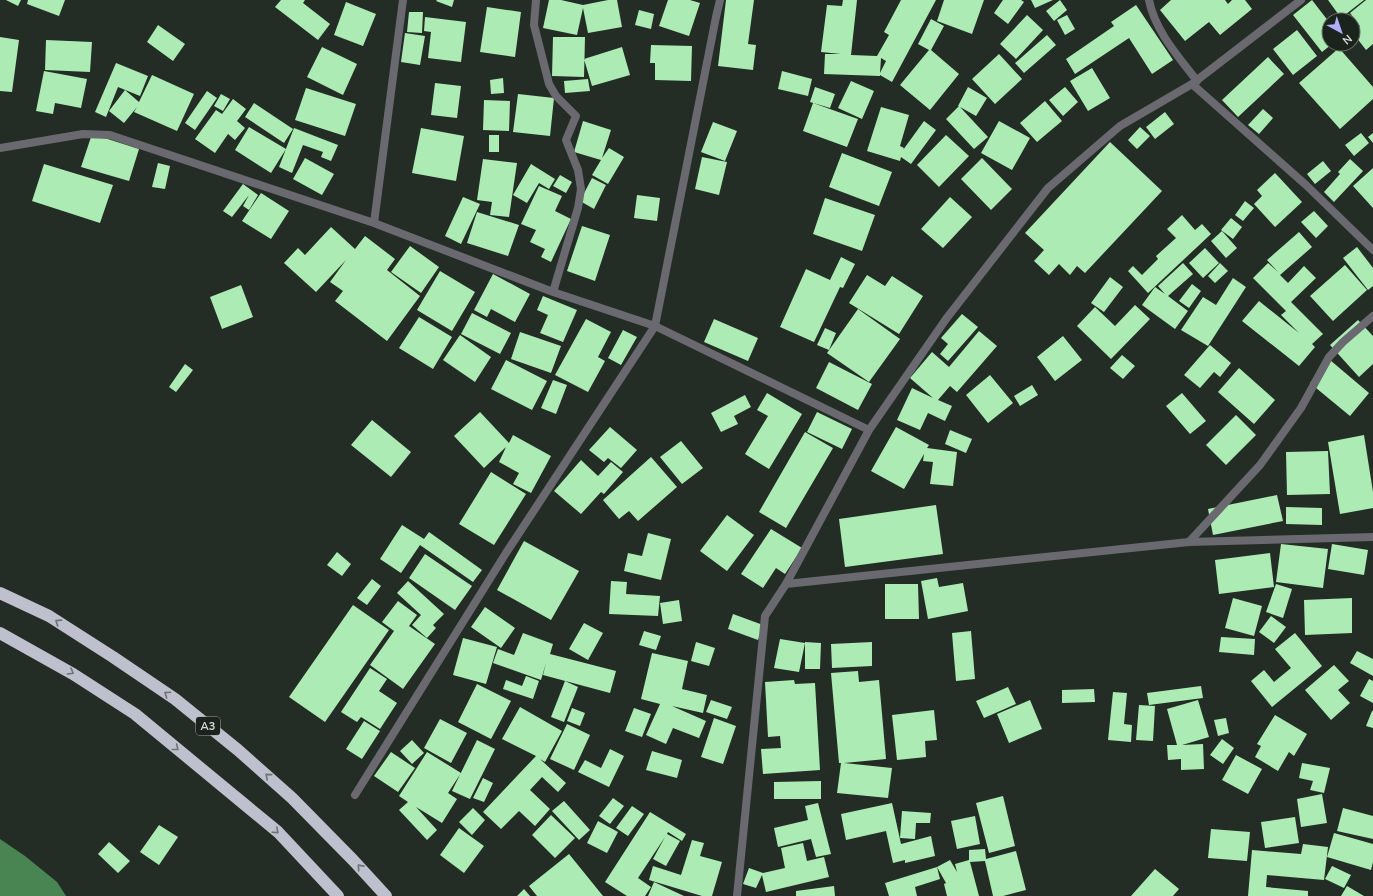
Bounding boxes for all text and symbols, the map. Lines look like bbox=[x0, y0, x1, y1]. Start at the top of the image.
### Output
north arrow bbox=[1321, 12, 1361, 52]
text: N bbox=[1339, 31, 1355, 48]
one-way arrow bbox=[55, 619, 62, 627]
one-way arrow bbox=[67, 668, 74, 675]
one-way arrow bbox=[164, 691, 171, 699]
road number: A3 bbox=[196, 717, 220, 735]
one-way arrow bbox=[172, 743, 179, 750]
one-way arrow bbox=[265, 773, 272, 780]
one-way arrow bbox=[272, 826, 279, 833]
one-way arrow bbox=[357, 864, 365, 872]

